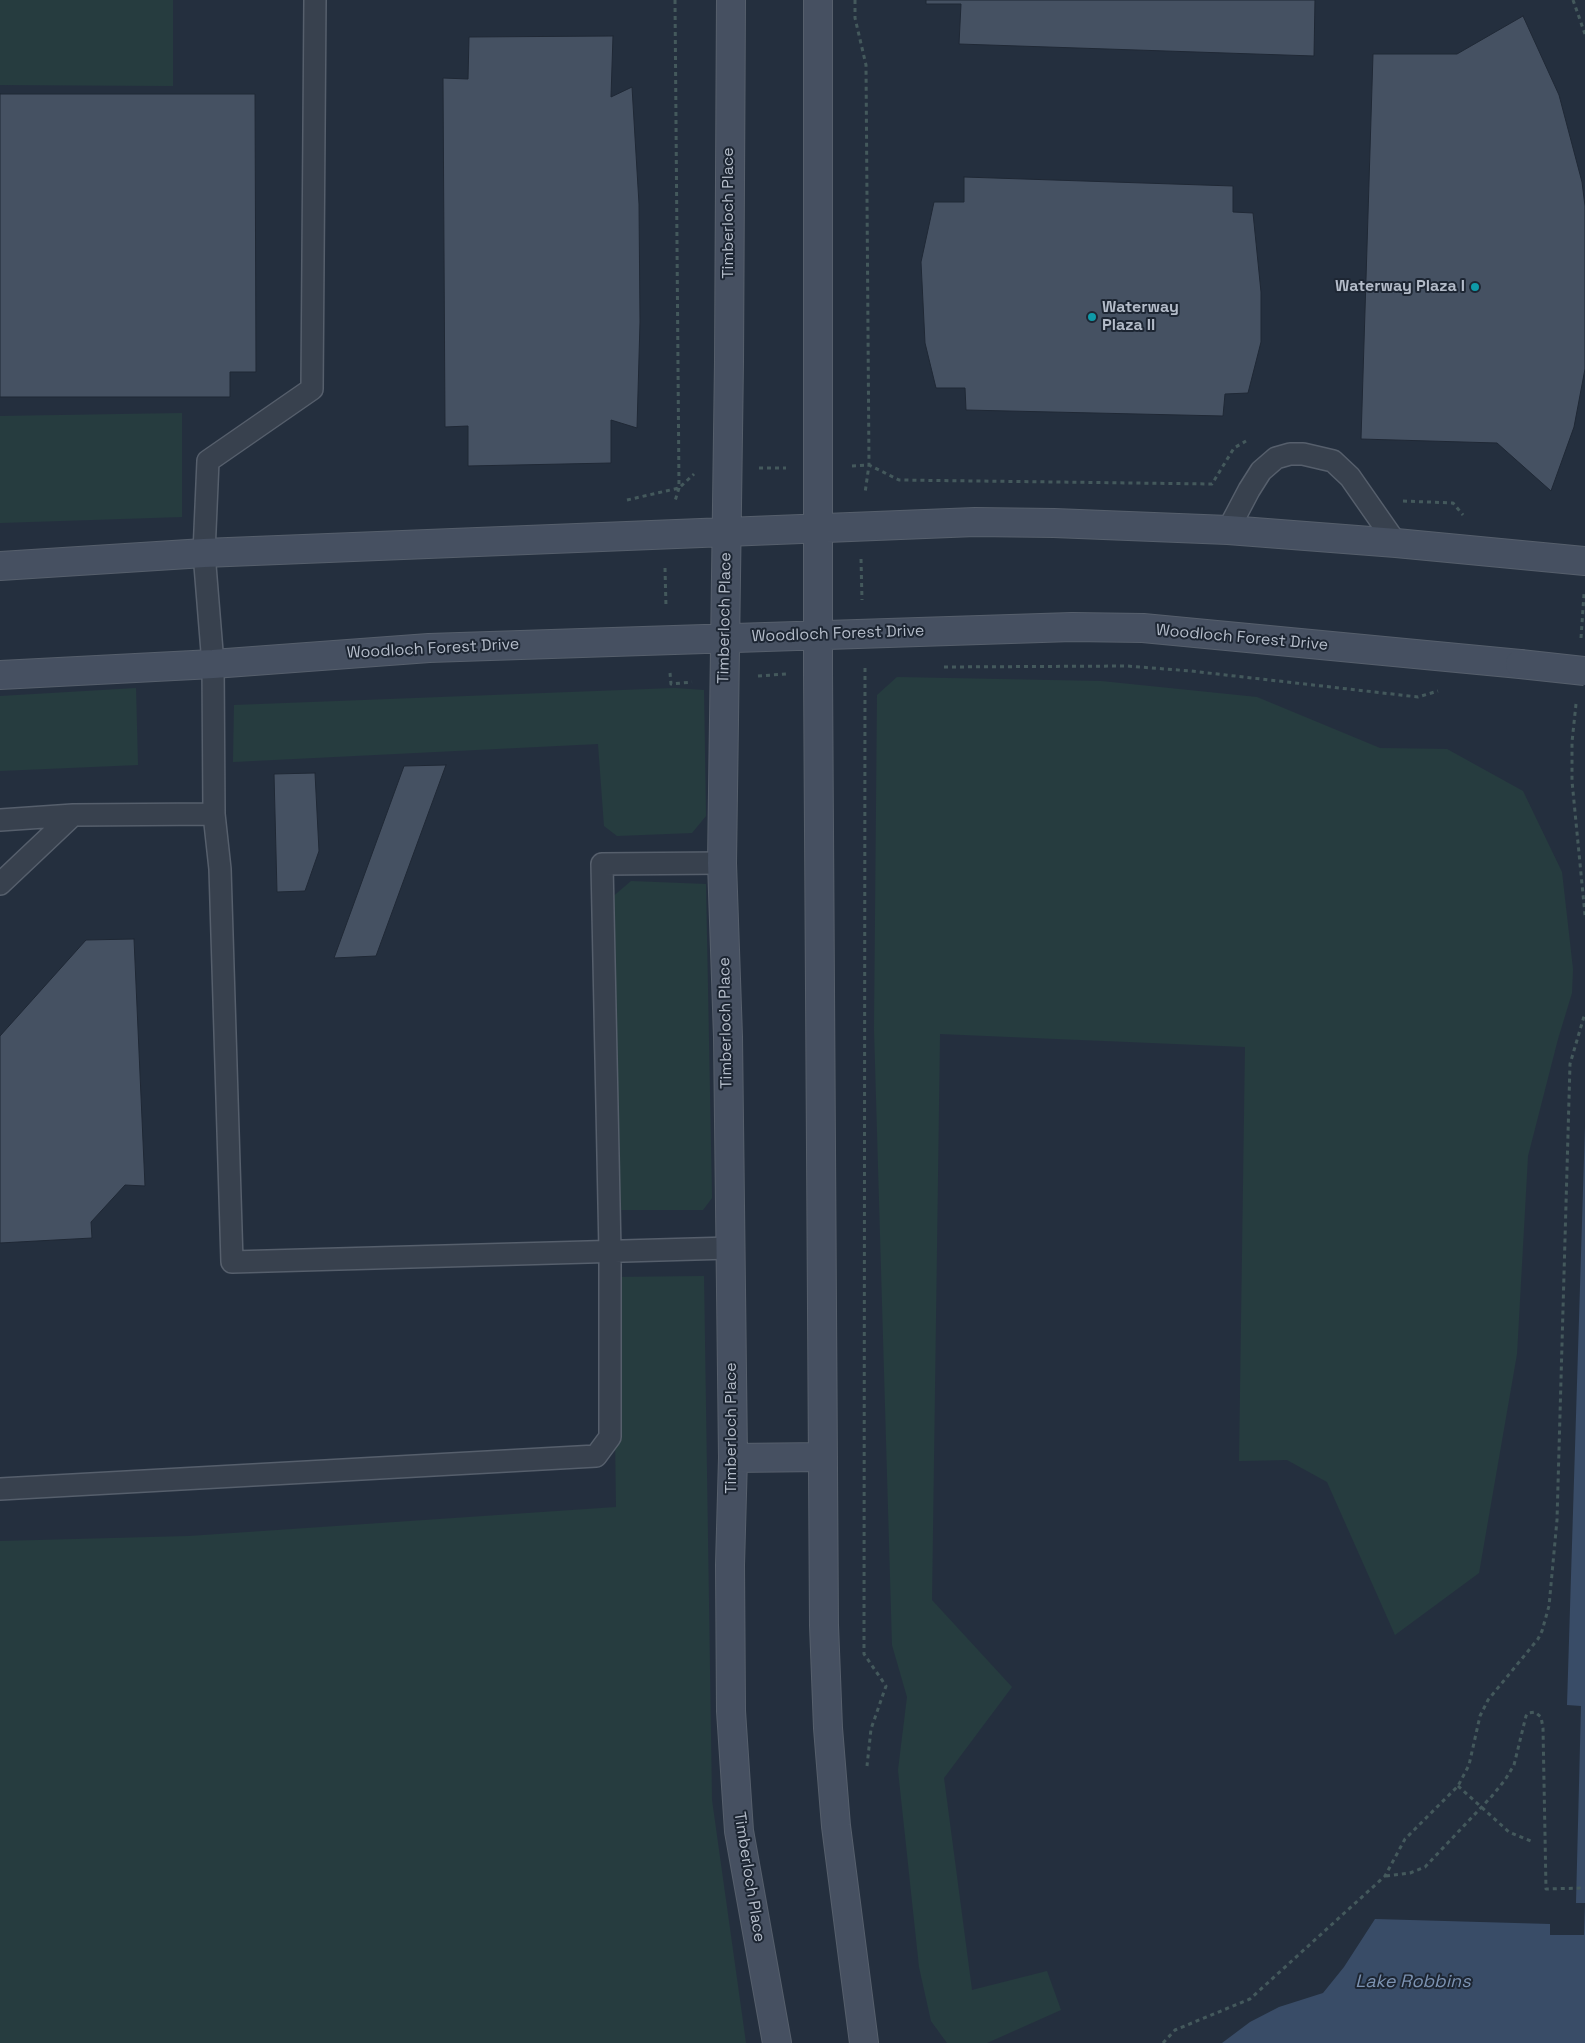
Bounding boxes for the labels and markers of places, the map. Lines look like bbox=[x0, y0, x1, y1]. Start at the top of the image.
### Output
place label: Waterway Plaza I bbox=[1335, 277, 1465, 297]
marker: Waterway Plaza I bbox=[1469, 281, 1481, 293]
place label: Waterway Plaza II bbox=[1102, 298, 1179, 336]
marker: Waterway Plaza II bbox=[1086, 311, 1098, 323]

